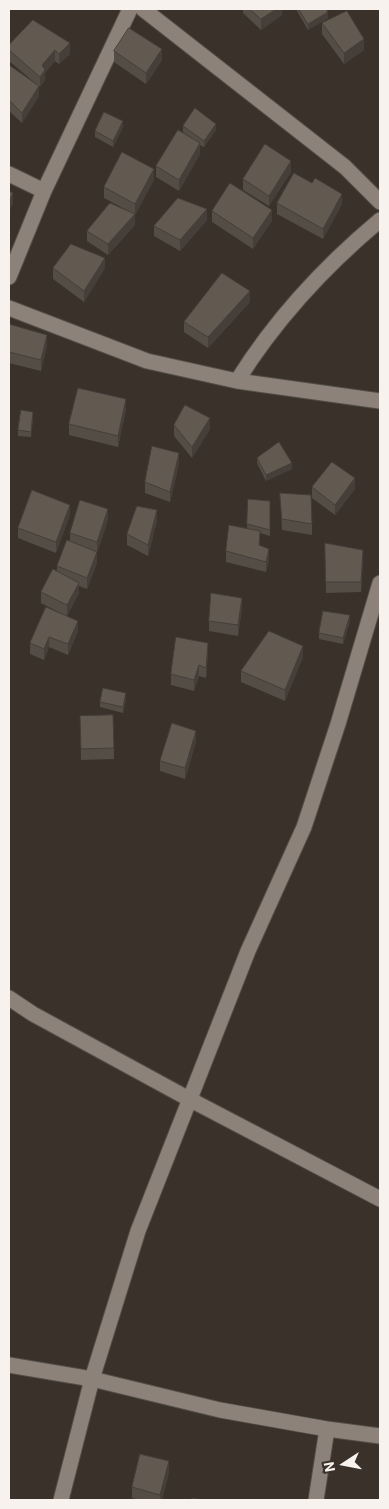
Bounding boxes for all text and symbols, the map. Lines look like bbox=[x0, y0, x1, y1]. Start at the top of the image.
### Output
north arrow bbox=[319, 1439, 369, 1489]
text: N bbox=[320, 1460, 338, 1473]

